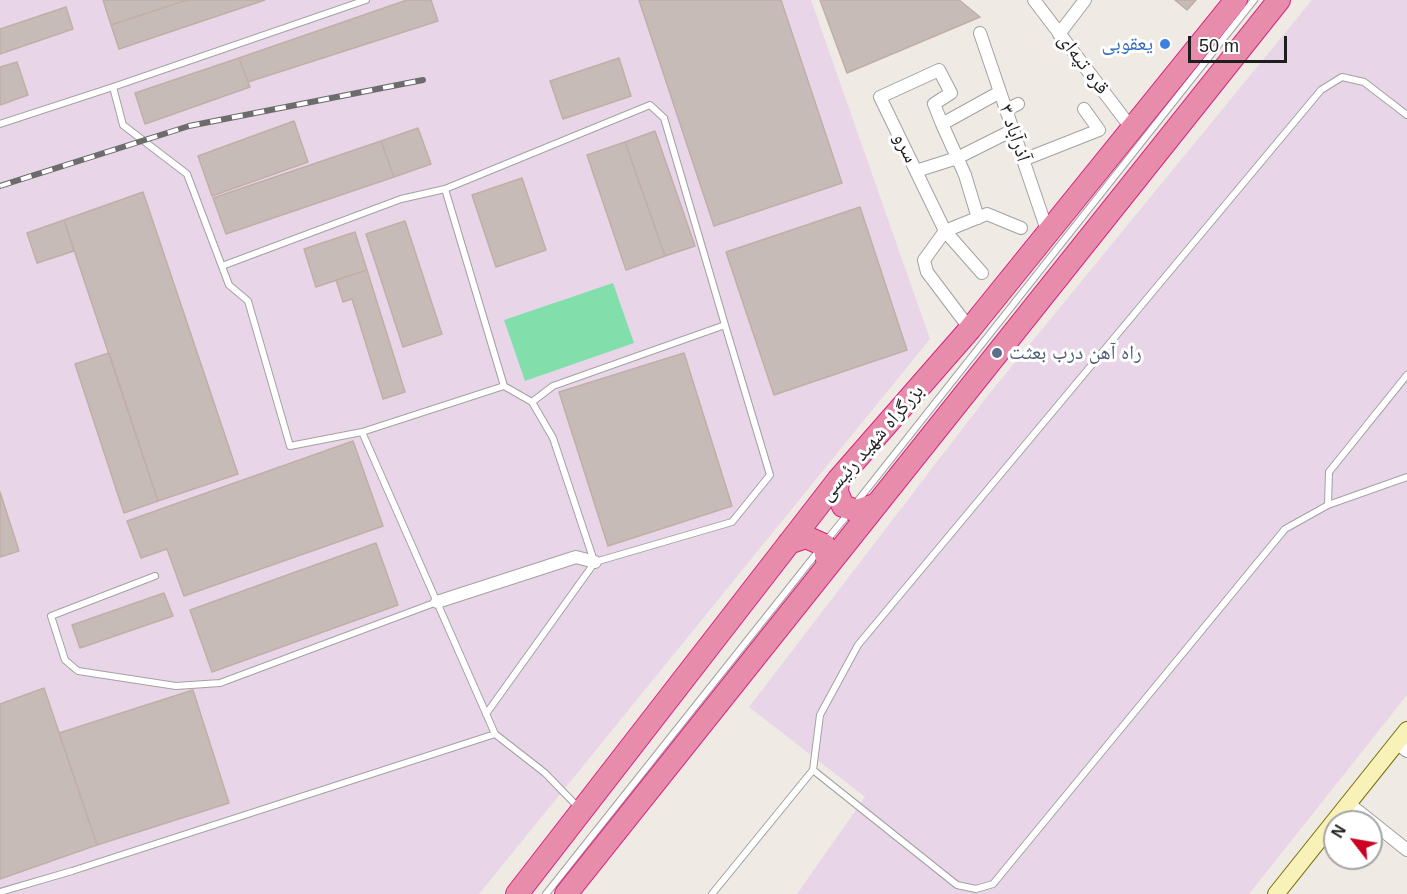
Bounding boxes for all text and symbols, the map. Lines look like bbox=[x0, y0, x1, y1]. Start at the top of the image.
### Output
scale bar bbox=[1191, 24, 1290, 62]
street label: قره تپه‌ای bbox=[1052, 29, 1114, 99]
place label: یعقوبی bbox=[1102, 32, 1153, 56]
text: 50 m bbox=[1199, 36, 1239, 56]
marker: یعقوبی bbox=[1158, 37, 1172, 51]
street label: ۳ آذرآباد bbox=[993, 101, 1035, 165]
street label: سرو bbox=[888, 129, 922, 167]
place label: راه آهن درب بعثت bbox=[1009, 341, 1142, 365]
marker: راه آهن درب بعثت bbox=[990, 346, 1004, 360]
street label: بزرگراه شهید رئیسی bbox=[815, 380, 929, 506]
north arrow bbox=[1323, 810, 1383, 870]
text: N bbox=[1329, 822, 1349, 841]

